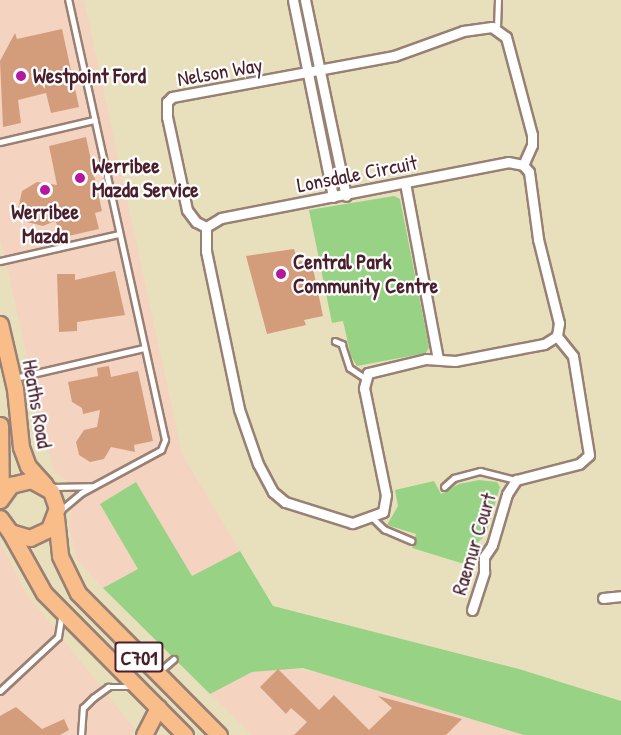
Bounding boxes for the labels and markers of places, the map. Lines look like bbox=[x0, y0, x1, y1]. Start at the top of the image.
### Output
place label: Westpoint Ford bbox=[33, 63, 146, 89]
marker: Westpoint Ford bbox=[14, 69, 28, 83]
place label: Werribee Mazda Service bbox=[92, 153, 199, 203]
marker: Werribee Mazda Service bbox=[73, 171, 87, 185]
marker: Werribee Mazda bbox=[38, 183, 52, 197]
place label: Werribee Mazda bbox=[11, 199, 79, 249]
place label: Central Park Community Centre bbox=[293, 249, 438, 299]
marker: Central Park Community Centre bbox=[274, 267, 288, 281]

